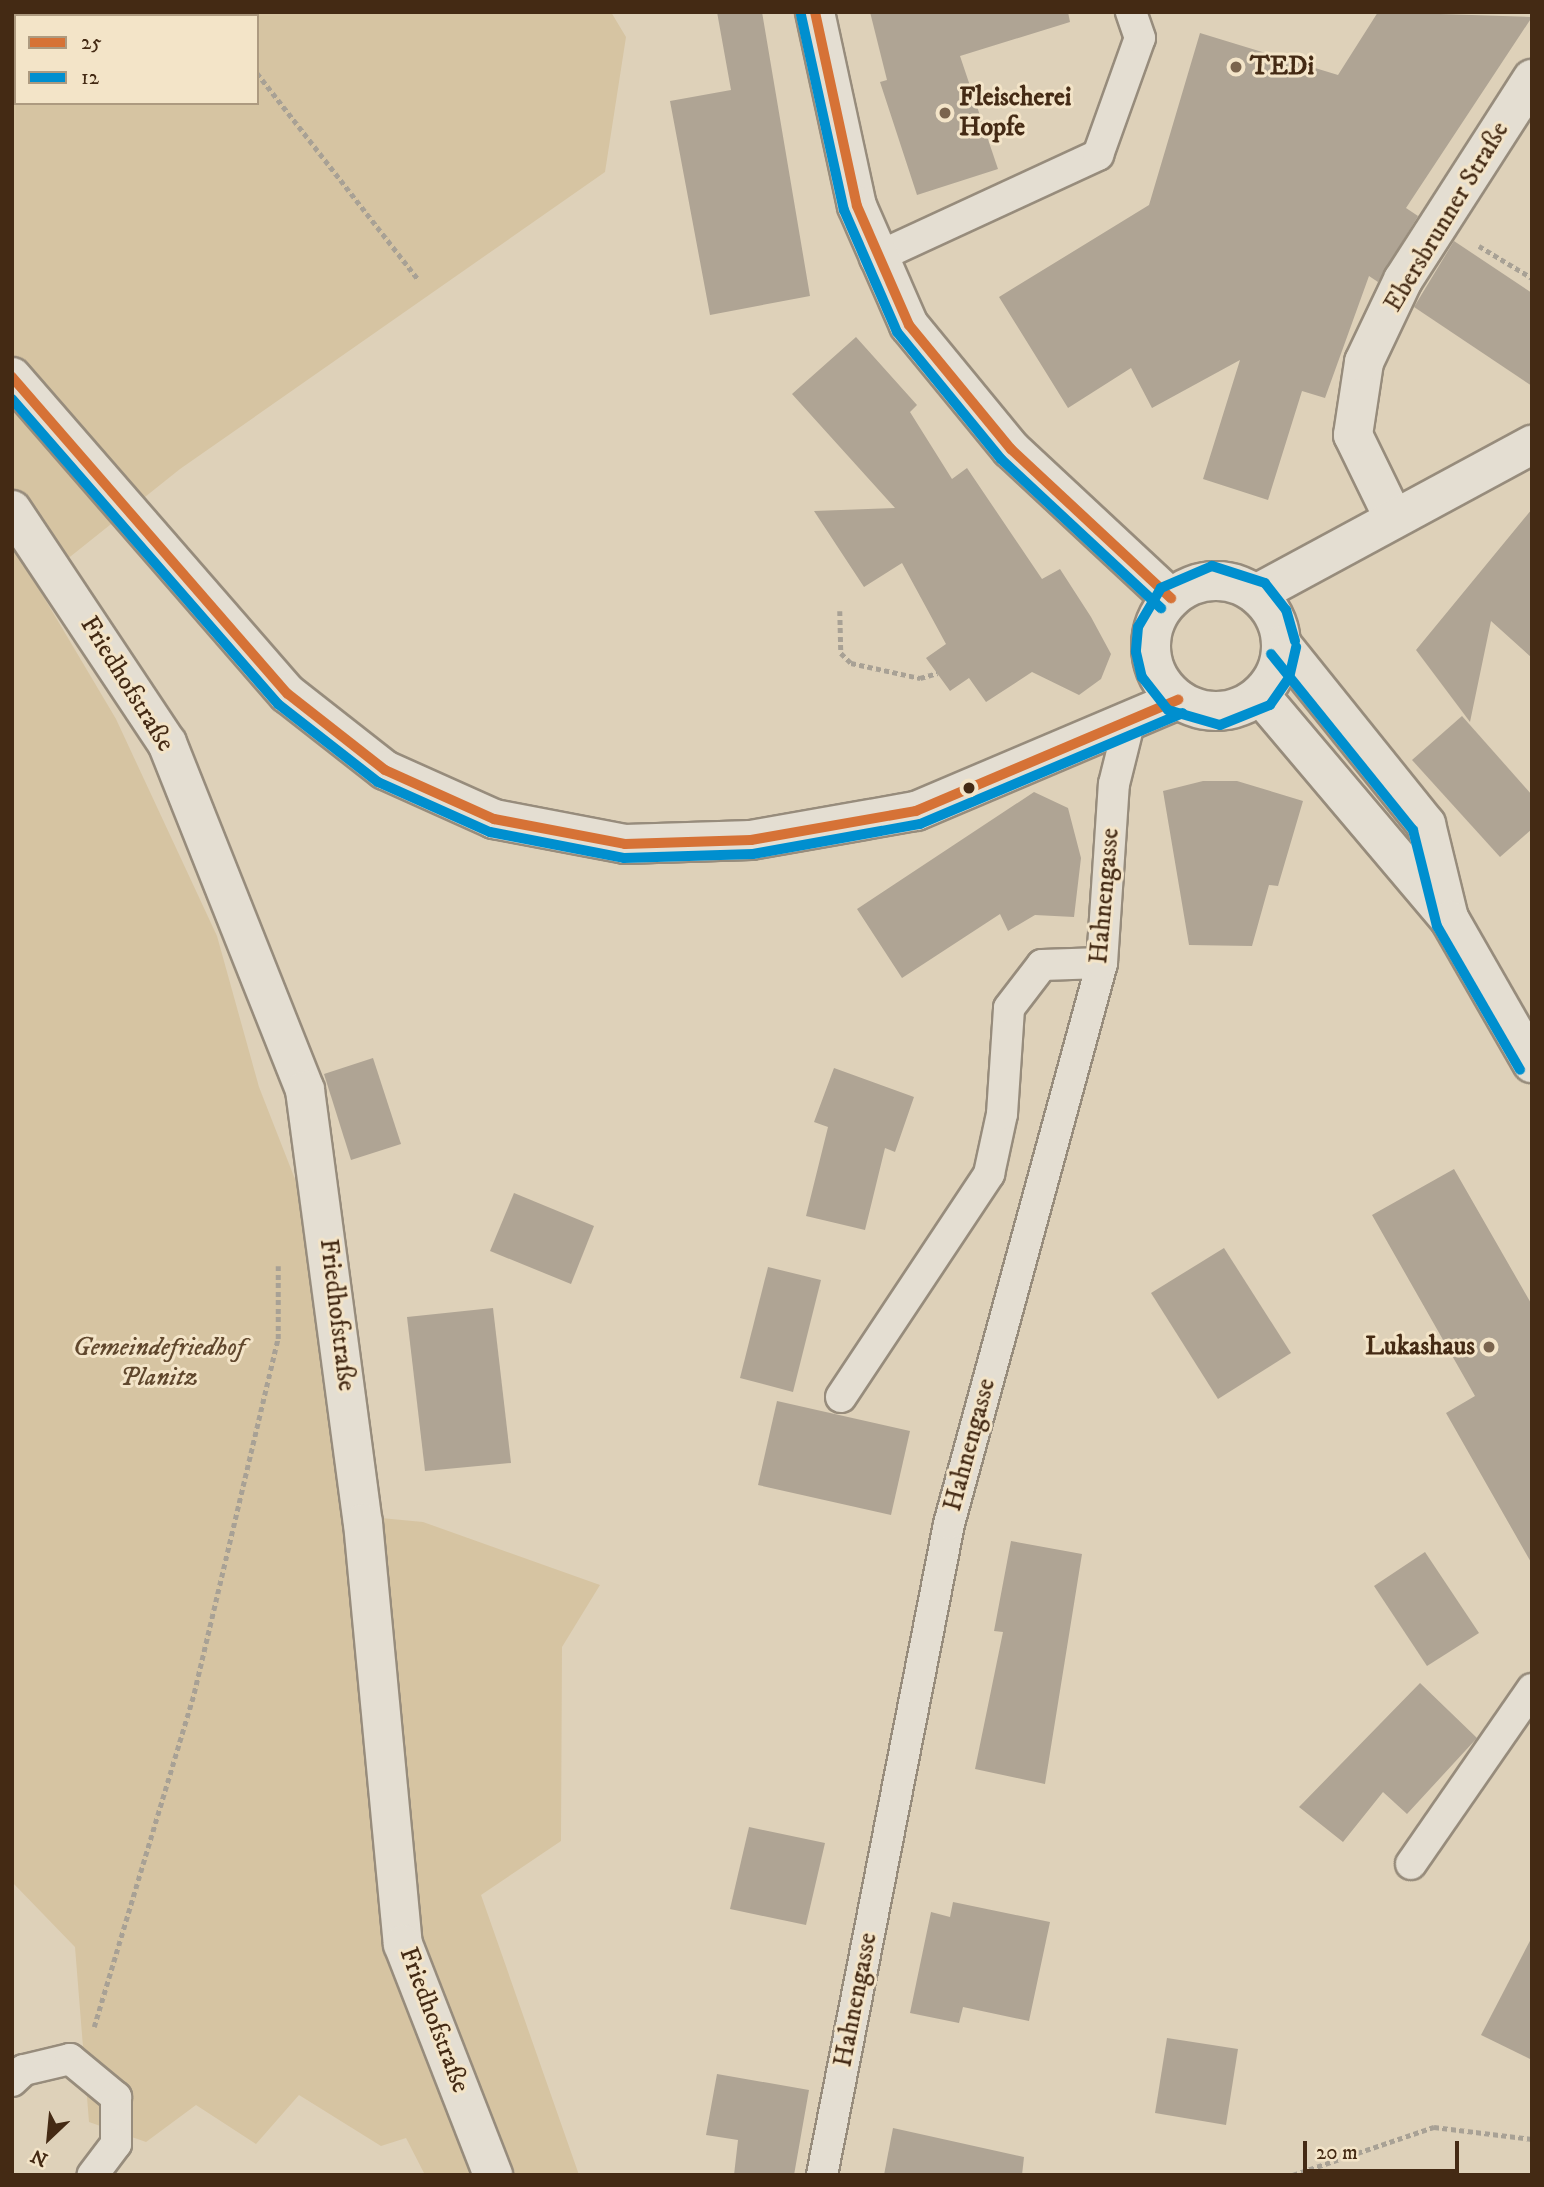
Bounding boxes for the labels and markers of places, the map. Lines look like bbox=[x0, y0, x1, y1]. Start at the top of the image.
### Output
place label: TEDi bbox=[1250, 51, 1314, 83]
marker: TEDi bbox=[1228, 59, 1244, 75]
place label: Fleischerei Hopfe bbox=[959, 82, 1071, 144]
marker: Fleischerei Hopfe bbox=[937, 105, 953, 121]
unlabelled marker bbox=[962, 781, 976, 795]
place label: Lukashaus bbox=[1365, 1331, 1475, 1363]
marker: Lukashaus bbox=[1481, 1339, 1497, 1355]

